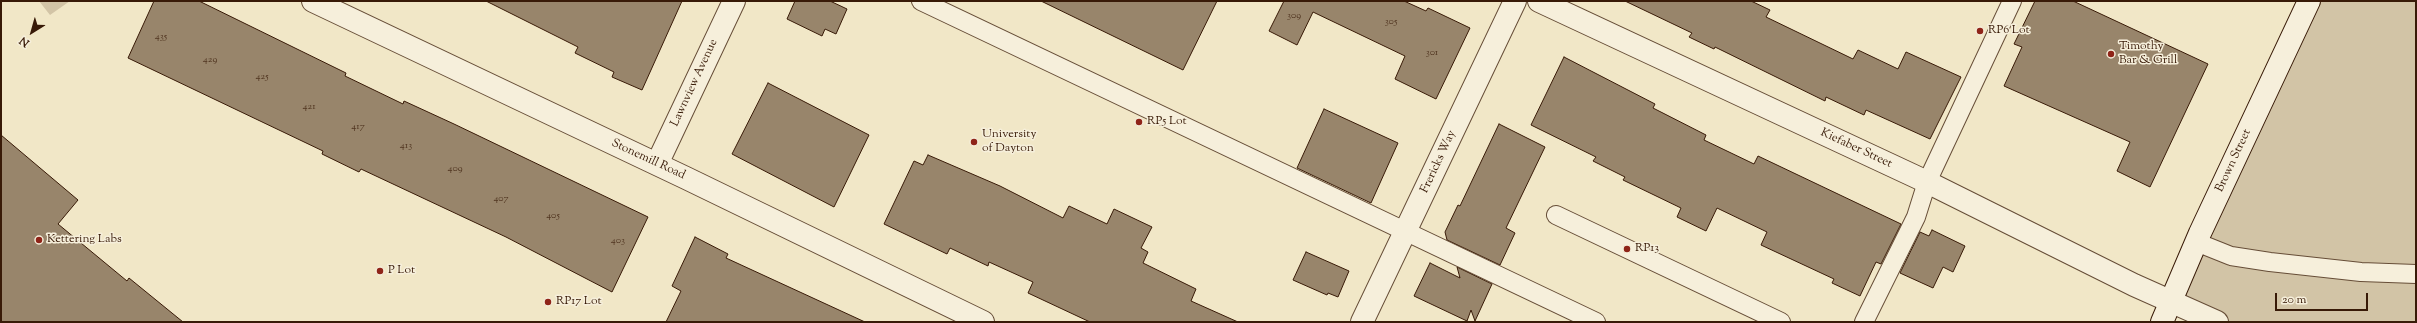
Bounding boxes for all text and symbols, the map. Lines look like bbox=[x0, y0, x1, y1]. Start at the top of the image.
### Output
house number: 309 bbox=[1287, 10, 1301, 22]
north arrow bbox=[12, 12, 52, 52]
house number: 305 bbox=[1385, 16, 1397, 28]
place label: RP6 Lot bbox=[1988, 24, 2030, 38]
marker: RP6 Lot bbox=[1975, 26, 1985, 36]
house number: 435 bbox=[155, 31, 167, 43]
text: N bbox=[16, 33, 33, 51]
street label: Lawnview Avenue bbox=[668, 37, 722, 129]
place label: Timothy Bar & Grill bbox=[2119, 40, 2177, 68]
house number: 301 bbox=[1426, 47, 1438, 59]
marker: Timothy Bar & Grill bbox=[2106, 49, 2116, 59]
house number: 429 bbox=[203, 54, 217, 66]
house number: 425 bbox=[255, 71, 269, 83]
house number: 421 bbox=[302, 101, 316, 113]
place label: RP5 Lot bbox=[1147, 115, 1187, 129]
marker: RP5 Lot bbox=[1134, 117, 1144, 127]
house number: 417 bbox=[351, 121, 365, 133]
street label: Kiefaber Street bbox=[1818, 126, 1894, 172]
street label: Brown Street bbox=[2213, 127, 2255, 195]
place label: University of Dayton bbox=[982, 128, 1036, 156]
street label: Frericks Way bbox=[1418, 128, 1460, 196]
street label: Stonemill Road bbox=[609, 137, 687, 183]
marker: University of Dayton bbox=[969, 137, 979, 147]
house number: 413 bbox=[400, 140, 412, 152]
house number: 409 bbox=[447, 163, 463, 175]
house number: 407 bbox=[493, 193, 509, 205]
house number: 405 bbox=[546, 210, 560, 222]
place label: Kettering Labs bbox=[47, 233, 122, 247]
marker: Kettering Labs bbox=[34, 235, 44, 245]
house number: 403 bbox=[611, 235, 625, 247]
place label: RP13 bbox=[1635, 242, 1659, 256]
marker: RP13 bbox=[1622, 244, 1632, 254]
place label: P Lot bbox=[388, 264, 415, 278]
marker: P Lot bbox=[375, 266, 385, 276]
scale bar bbox=[2277, 285, 2370, 311]
text: 20 m bbox=[2282, 291, 2306, 309]
place label: RP17 Lot bbox=[556, 295, 602, 309]
marker: RP17 Lot bbox=[543, 297, 553, 307]

